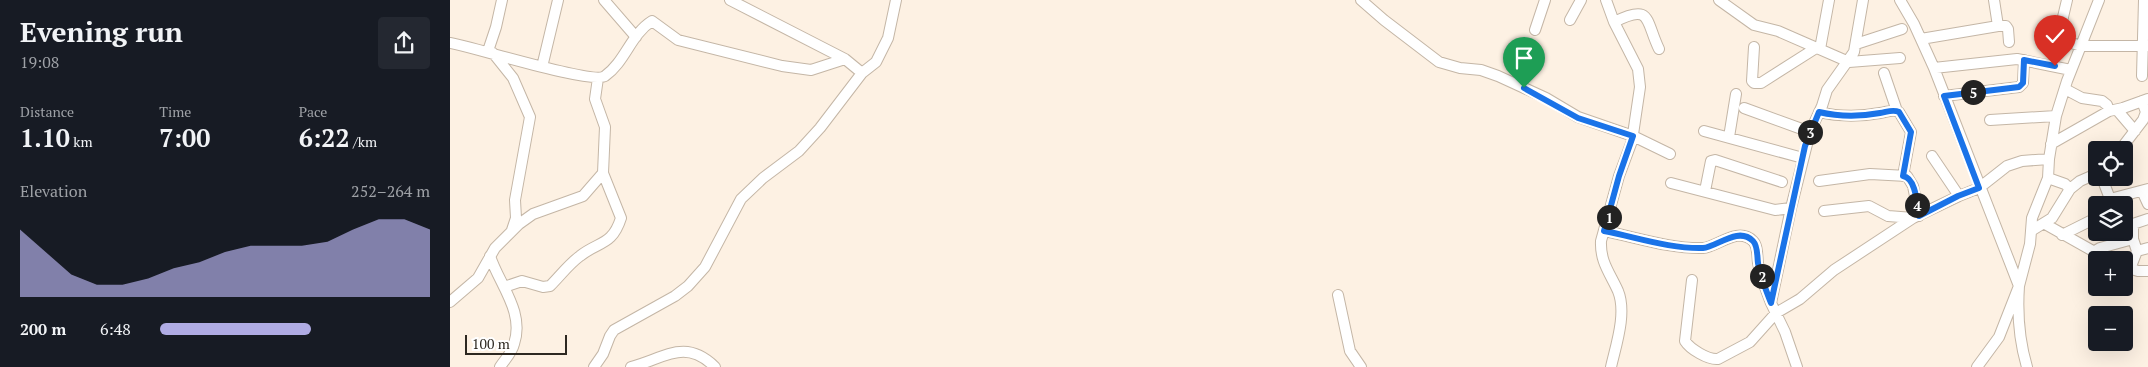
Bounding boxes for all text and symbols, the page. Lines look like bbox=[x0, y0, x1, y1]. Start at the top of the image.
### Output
text: Evening run bbox=[20, 13, 183, 50]
pin bbox=[2034, 15, 2076, 66]
button: share bbox=[378, 17, 430, 69]
icon: check bbox=[2041, 22, 2069, 50]
pin bbox=[1503, 37, 1545, 88]
icon: arrive bbox=[1510, 44, 1538, 72]
text: 19:08 bbox=[20, 51, 59, 73]
pin: 5 bbox=[1960, 80, 1986, 104]
text: 5 bbox=[1970, 83, 1977, 102]
text: Distance bbox=[20, 102, 74, 121]
text: Time bbox=[159, 102, 191, 121]
text: Pace bbox=[299, 102, 327, 121]
pin: 3 bbox=[1798, 120, 1822, 144]
text: 1.10 bbox=[20, 121, 70, 154]
text: 7:00 bbox=[159, 121, 210, 154]
text: 6:22 bbox=[299, 121, 350, 154]
text: 3 bbox=[1807, 123, 1814, 142]
text: km bbox=[70, 132, 93, 151]
text: /km bbox=[350, 132, 377, 151]
map controls bbox=[2088, 141, 2133, 351]
button: locate bbox=[2088, 141, 2133, 186]
text: Elevation bbox=[20, 180, 87, 202]
text: 252–264 m bbox=[351, 180, 430, 202]
pin: 4 bbox=[1904, 192, 1930, 218]
text: 4 bbox=[1914, 196, 1921, 215]
button: layers bbox=[2088, 196, 2133, 241]
pin: 1 bbox=[1596, 204, 1622, 230]
text: 1 bbox=[1606, 208, 1613, 227]
button: + bbox=[2088, 251, 2133, 296]
pin: 2 bbox=[1750, 264, 1774, 288]
text: 2 bbox=[1759, 267, 1766, 286]
button: − bbox=[2088, 306, 2133, 351]
text: 200 m bbox=[20, 318, 66, 340]
text: 6:48 bbox=[100, 318, 131, 340]
scale bar bbox=[465, 332, 568, 355]
text: 100 m bbox=[472, 334, 510, 353]

